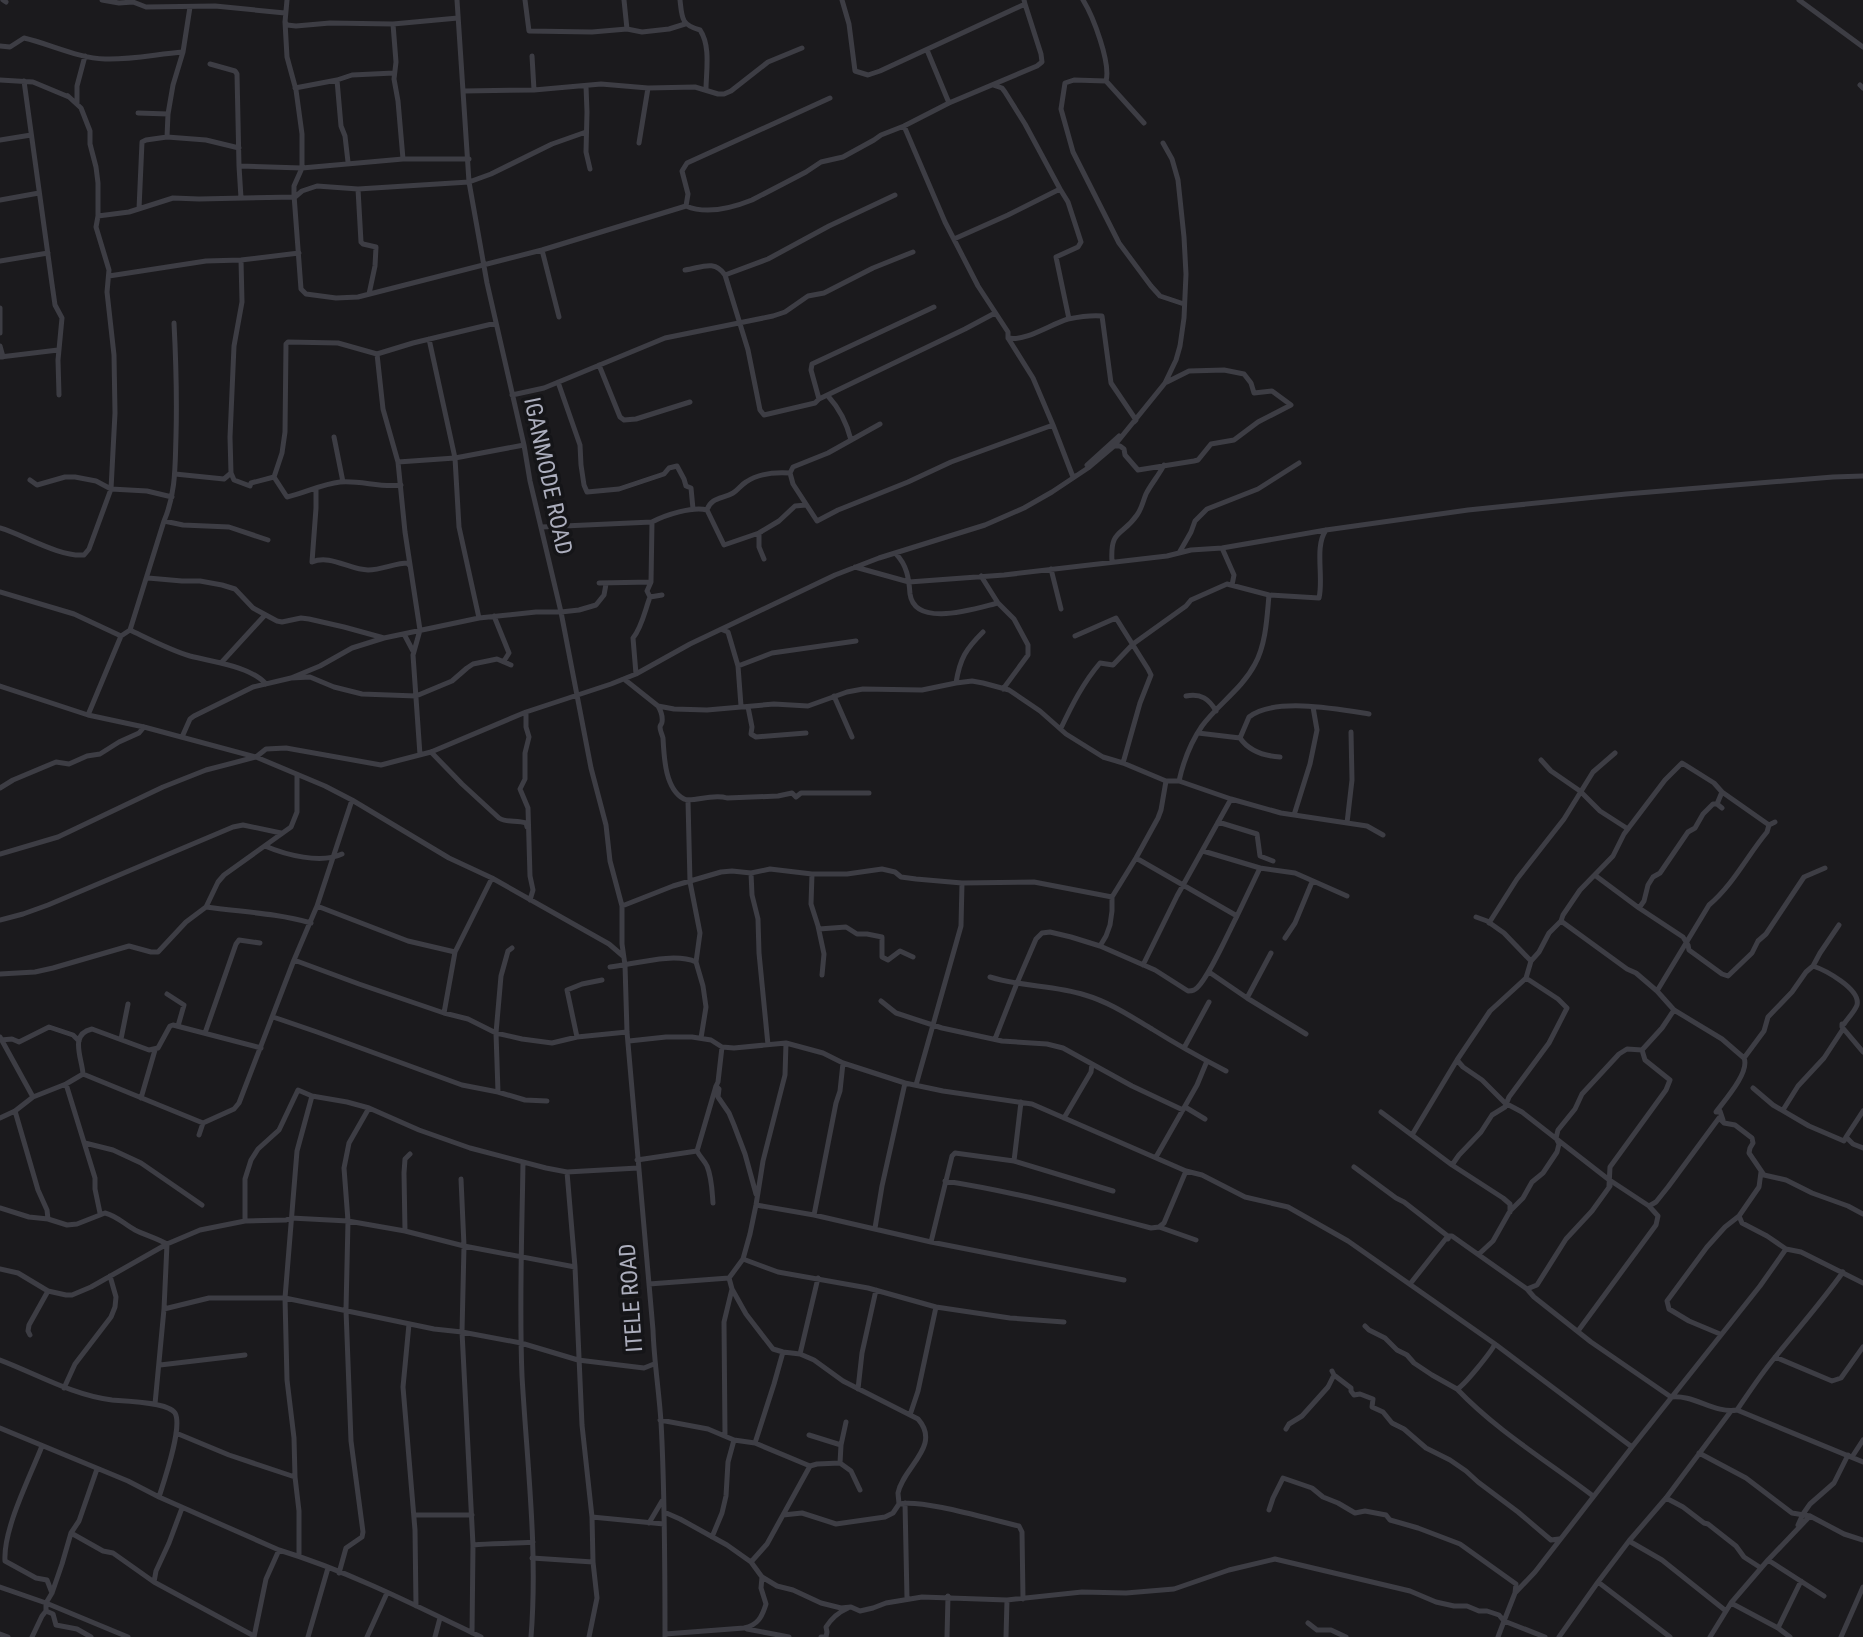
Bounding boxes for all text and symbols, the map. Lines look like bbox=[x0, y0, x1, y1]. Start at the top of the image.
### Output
street label: IGANMODE ROAD bbox=[518, 395, 578, 557]
street label: ITELE ROAD bbox=[614, 1243, 648, 1353]

